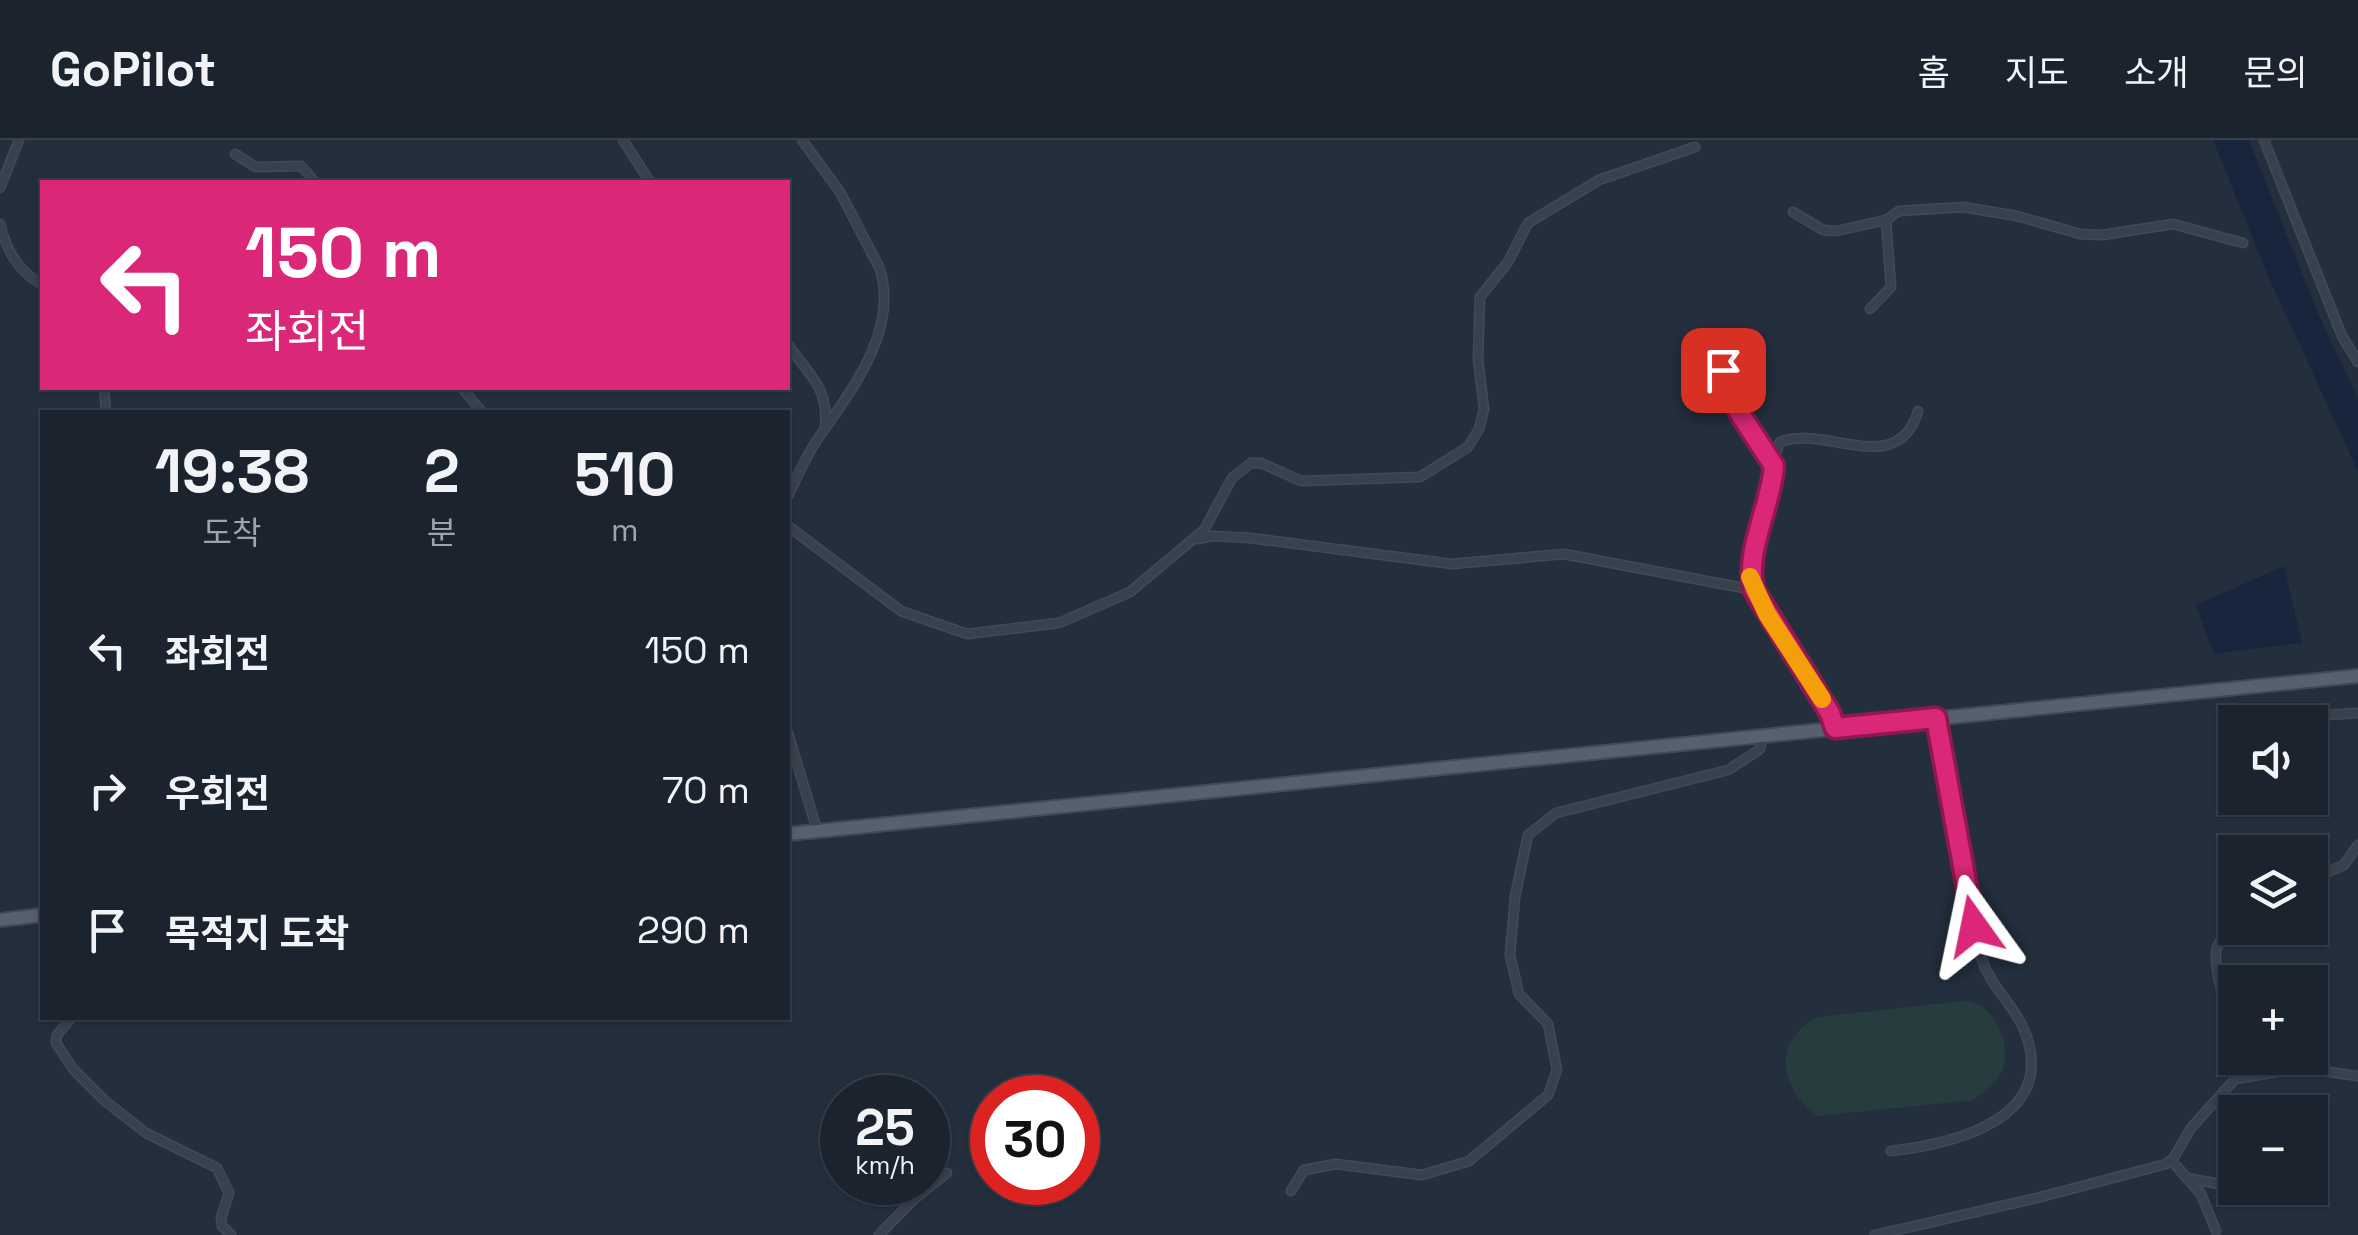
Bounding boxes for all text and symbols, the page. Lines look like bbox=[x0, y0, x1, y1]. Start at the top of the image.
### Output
text: GoPilot bbox=[50, 39, 216, 100]
text: 홈 bbox=[1918, 51, 1950, 95]
text: 지도 bbox=[2005, 51, 2069, 95]
text: 소개 bbox=[2124, 51, 2189, 95]
text: 문의 bbox=[2244, 51, 2308, 95]
text: 150 m bbox=[245, 208, 442, 297]
icon: left bbox=[80, 220, 210, 350]
text: 좌회전 bbox=[245, 303, 369, 360]
pin bbox=[1681, 328, 1766, 413]
icon: arrive bbox=[1696, 343, 1751, 398]
text: 19:38 bbox=[155, 433, 309, 510]
text: 2 bbox=[424, 433, 460, 510]
text: 510 bbox=[574, 436, 675, 513]
text: m bbox=[611, 510, 639, 550]
text: 도착 bbox=[203, 513, 261, 553]
text: 분 bbox=[427, 513, 457, 553]
icon: left bbox=[80, 623, 135, 678]
text: 150 m bbox=[645, 626, 750, 674]
text: 좌회전 bbox=[165, 630, 270, 678]
map controls bbox=[2218, 705, 2328, 1205]
button: sound bbox=[2218, 705, 2328, 815]
icon: right bbox=[80, 763, 135, 818]
text: 70 m bbox=[662, 766, 750, 814]
text: 우회전 bbox=[165, 770, 270, 818]
button: layers bbox=[2218, 835, 2328, 945]
position arrow bbox=[1922, 874, 2026, 978]
icon: arrive bbox=[80, 903, 135, 958]
text: 290 m bbox=[637, 906, 750, 954]
text: 목적지 도착 bbox=[165, 910, 349, 958]
button: + bbox=[2218, 965, 2328, 1075]
speed limit sign: 30 bbox=[970, 1075, 1100, 1205]
button: − bbox=[2218, 1095, 2328, 1205]
text: 25 bbox=[855, 1096, 915, 1160]
text: km/h bbox=[855, 1149, 915, 1181]

